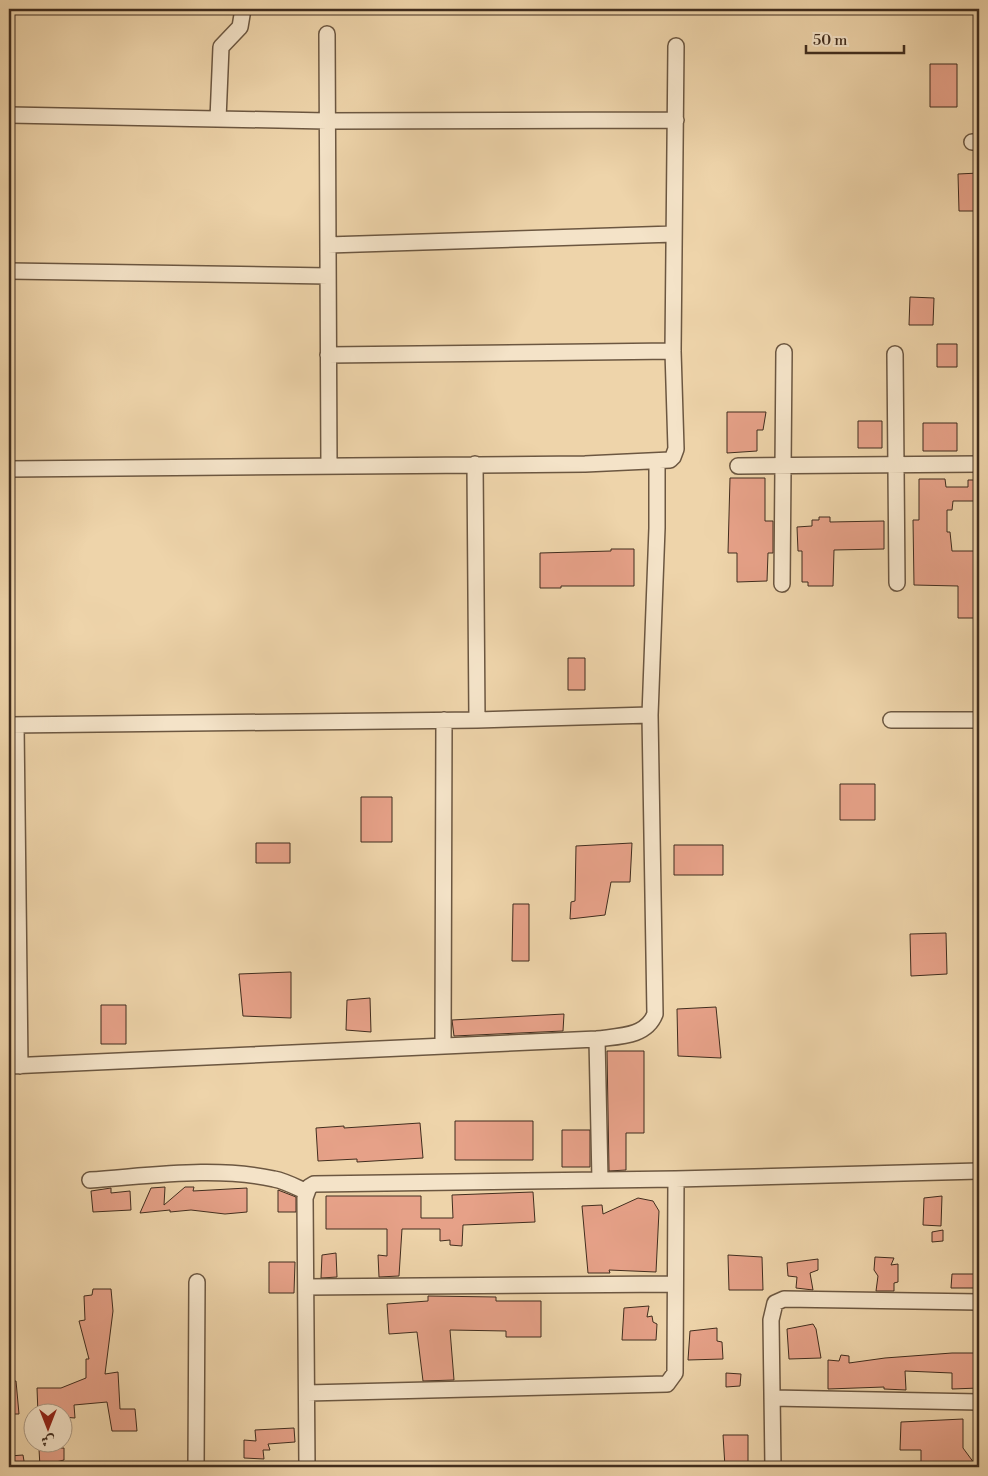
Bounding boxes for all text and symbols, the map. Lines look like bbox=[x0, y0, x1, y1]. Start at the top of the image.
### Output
scale bar bbox=[806, 22, 903, 54]
text: 50 m bbox=[813, 31, 847, 50]
north arrow bbox=[22, 1404, 72, 1454]
text: ش bbox=[41, 1431, 55, 1449]

